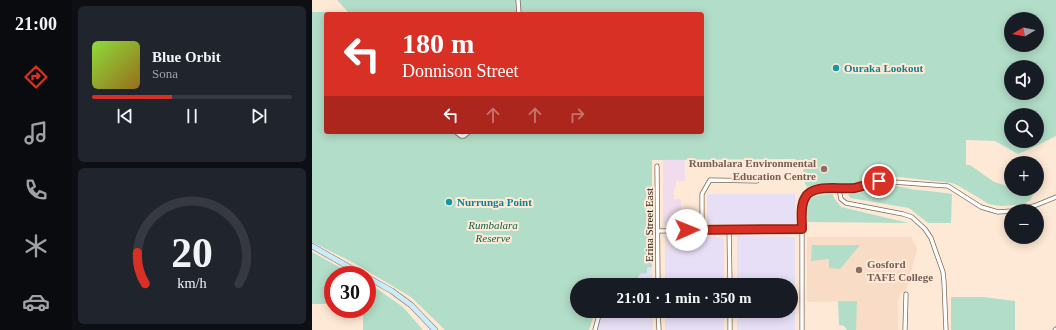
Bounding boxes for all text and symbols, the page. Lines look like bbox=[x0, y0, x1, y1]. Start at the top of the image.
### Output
north arrow bbox=[1004, 12, 1044, 52]
map controls bbox=[1004, 12, 1044, 244]
text: 21:00 bbox=[15, 14, 57, 34]
icon: left bbox=[336, 28, 388, 80]
text: 180 m bbox=[402, 28, 474, 59]
text: Blue Orbit bbox=[152, 49, 221, 65]
button: sound bbox=[1004, 60, 1044, 100]
text: Donnison Street bbox=[402, 61, 519, 81]
place label: Ouraka Lookout bbox=[844, 62, 923, 74]
icon: directions bbox=[22, 63, 50, 91]
marker: Ouraka Lookout bbox=[831, 63, 841, 73]
text: Sona bbox=[152, 66, 178, 81]
icon: left bbox=[440, 104, 462, 126]
icon: ahead bbox=[482, 104, 504, 126]
icon: ahead bbox=[524, 104, 546, 126]
icon: right bbox=[566, 104, 588, 126]
icon: previous bbox=[114, 105, 136, 127]
icon: pause bbox=[181, 105, 203, 127]
icon: next bbox=[248, 105, 270, 127]
button: search bbox=[1004, 108, 1044, 148]
icon: music bbox=[22, 119, 50, 147]
button: + bbox=[1004, 156, 1044, 196]
place label: Rumbalara Environmental Education Centre bbox=[689, 157, 816, 182]
marker: Rumbalara Environmental Education Centre bbox=[819, 164, 829, 174]
pin bbox=[862, 164, 896, 198]
icon: arrive bbox=[868, 170, 890, 192]
icon: phone bbox=[22, 176, 50, 204]
street label: Erina Street East bbox=[643, 188, 655, 262]
place label: Nurrunga Point bbox=[457, 196, 532, 208]
marker: Nurrunga Point bbox=[444, 197, 454, 207]
button: − bbox=[1004, 204, 1044, 244]
position arrow bbox=[666, 209, 708, 251]
park label: Rumbalara Reserve bbox=[467, 219, 518, 244]
text: 20 bbox=[171, 230, 213, 276]
icon: climate bbox=[22, 232, 50, 260]
place label: Gosford TAFE College bbox=[867, 258, 933, 283]
marker: Gosford TAFE College bbox=[854, 265, 864, 275]
speed limit sign: 30 bbox=[324, 266, 376, 318]
text: km/h bbox=[177, 275, 207, 291]
icon: car bbox=[22, 288, 50, 316]
text: 21:01 · 1 min · 350 m bbox=[617, 290, 752, 306]

